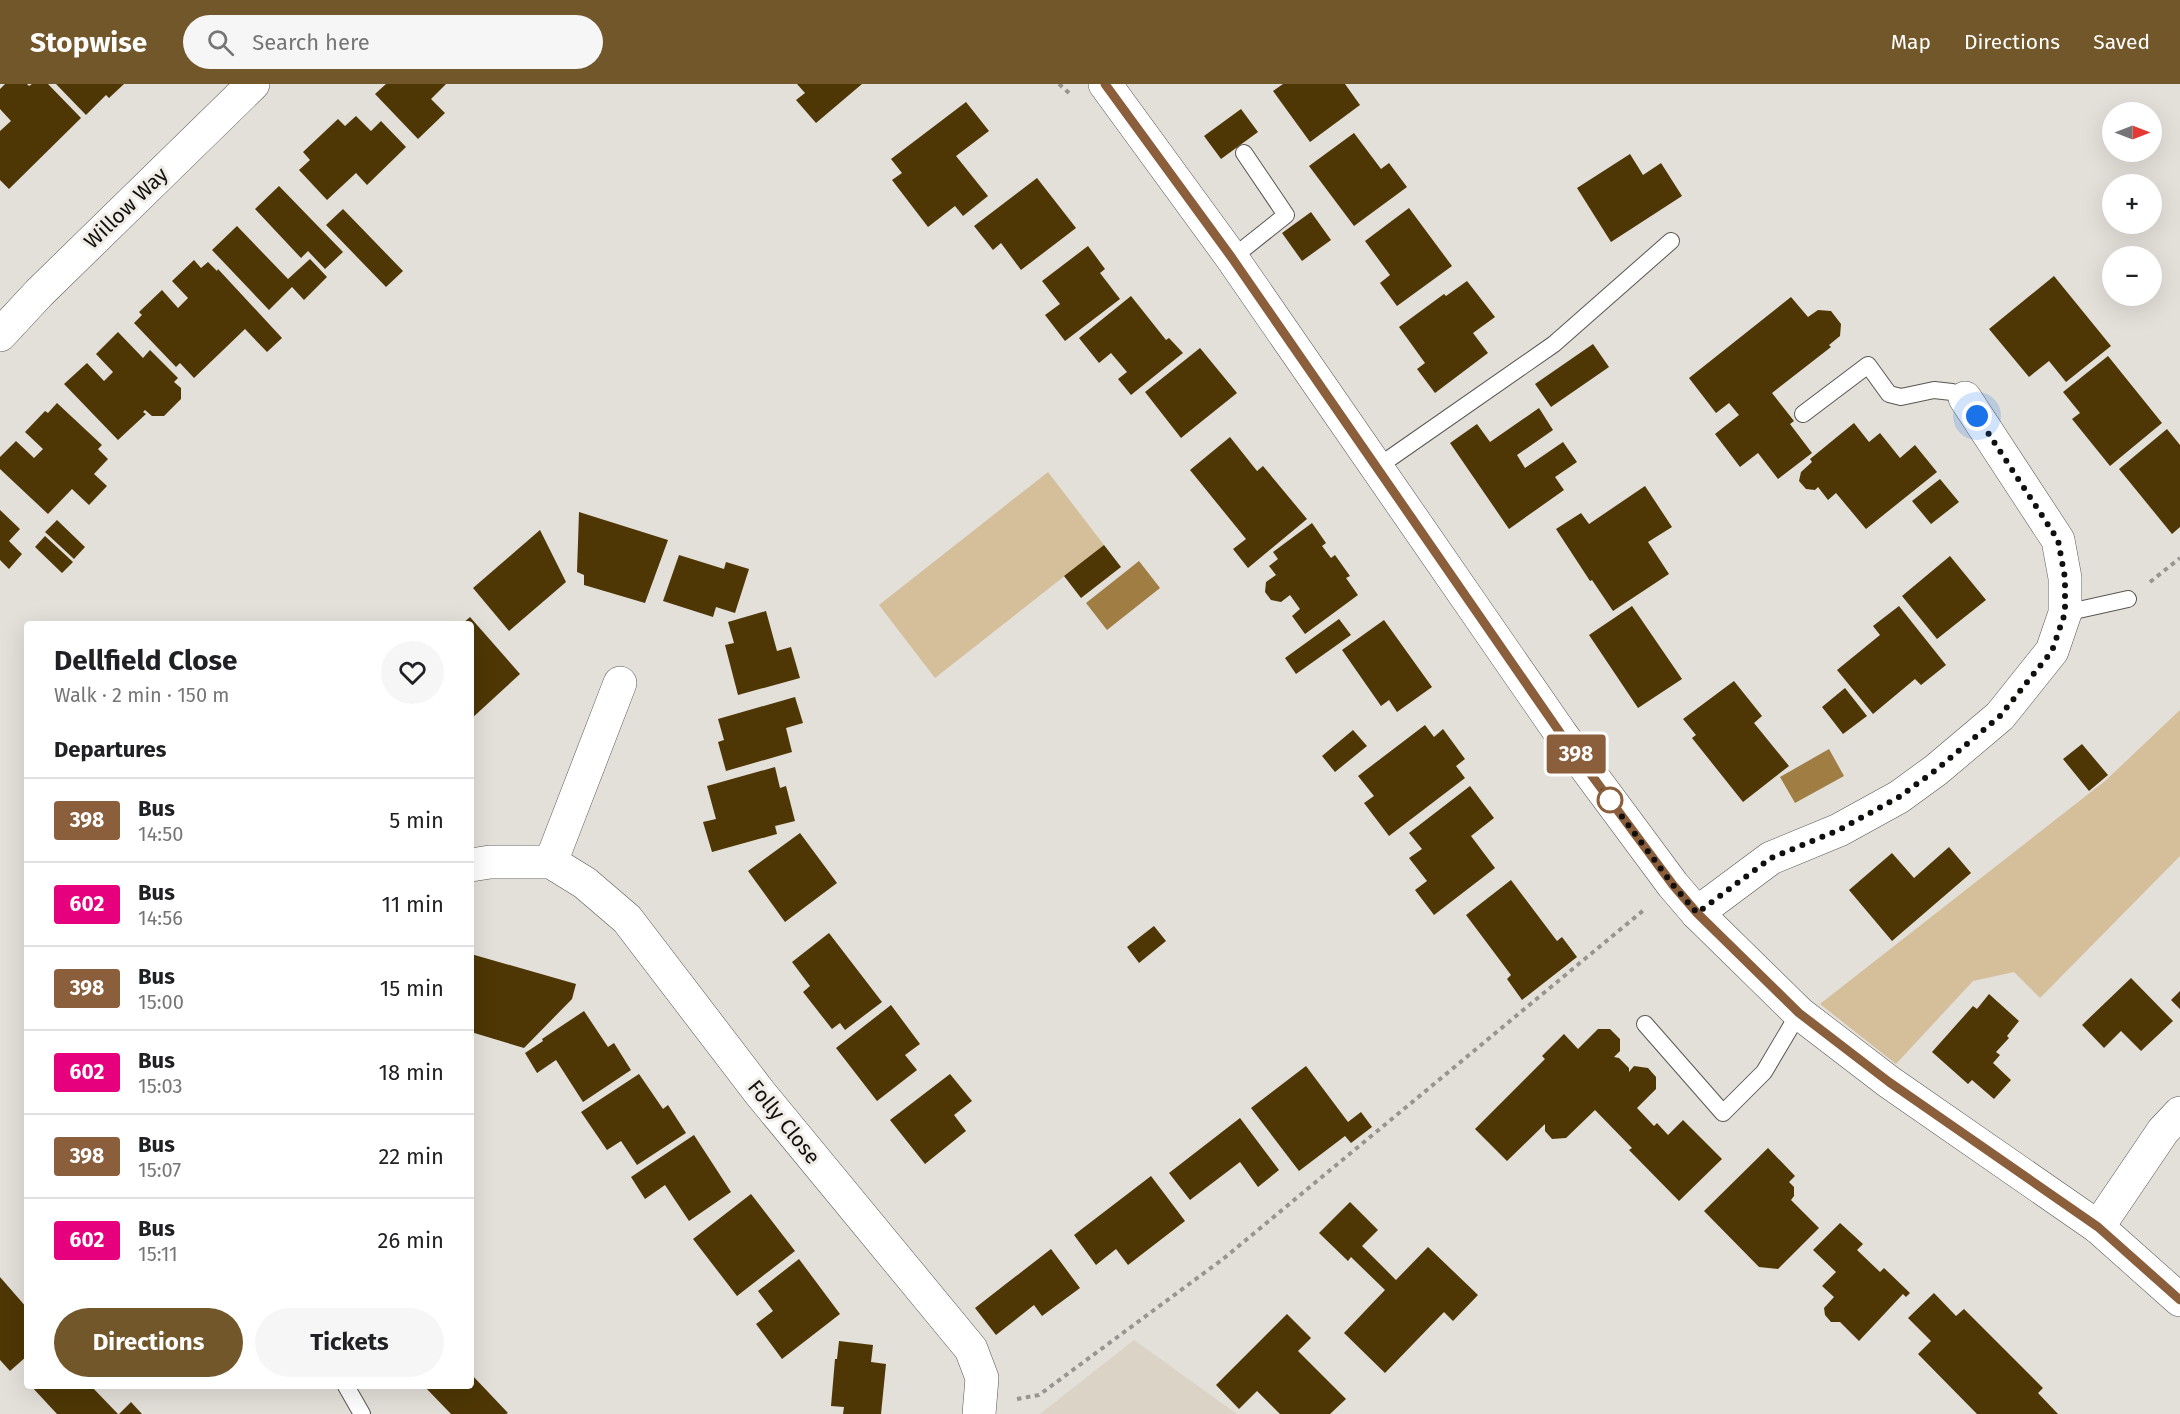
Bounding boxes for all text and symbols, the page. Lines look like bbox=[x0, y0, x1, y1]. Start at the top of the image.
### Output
search box bbox=[183, 15, 603, 69]
text: Stopwise bbox=[30, 26, 147, 59]
icon: search bbox=[204, 26, 237, 59]
text: Search here bbox=[252, 29, 370, 56]
text: Map bbox=[1891, 29, 1931, 55]
text: Directions bbox=[1964, 29, 2060, 55]
text: Saved bbox=[2093, 29, 2150, 55]
north arrow bbox=[2102, 102, 2162, 162]
map controls bbox=[2102, 102, 2162, 306]
street label: Willow Way bbox=[79, 161, 174, 254]
button: + bbox=[2102, 174, 2162, 234]
button: − bbox=[2102, 246, 2162, 306]
your location bbox=[1962, 401, 1992, 431]
button: heart bbox=[381, 641, 444, 704]
text: Dellfield Close bbox=[54, 644, 238, 677]
text: Walk · 2 min · 150 m bbox=[54, 683, 229, 707]
line badge: 398 bbox=[1542, 734, 1610, 774]
text: Departures bbox=[54, 736, 166, 763]
text: 398 bbox=[1559, 741, 1593, 767]
unlabelled marker bbox=[1597, 787, 1623, 813]
text: Bus bbox=[138, 795, 175, 822]
text: 398 bbox=[70, 807, 104, 833]
text: 5 min bbox=[389, 807, 444, 834]
text: 14:50 bbox=[138, 822, 183, 846]
text: Bus bbox=[138, 879, 175, 906]
text: 602 bbox=[70, 891, 104, 917]
text: 11 min bbox=[381, 891, 444, 918]
text: 14:56 bbox=[138, 906, 183, 930]
text: Bus bbox=[138, 963, 175, 990]
text: 398 bbox=[70, 975, 104, 1001]
text: 15 min bbox=[380, 975, 444, 1002]
text: 15:00 bbox=[138, 990, 184, 1014]
text: Bus bbox=[138, 1047, 175, 1074]
text: 602 bbox=[70, 1059, 104, 1085]
text: 18 min bbox=[379, 1059, 444, 1086]
text: 15:03 bbox=[138, 1074, 182, 1098]
street label: Folly Close bbox=[742, 1075, 826, 1169]
text: Bus bbox=[138, 1131, 175, 1158]
text: 398 bbox=[70, 1143, 104, 1169]
text: 22 min bbox=[378, 1143, 444, 1170]
text: 15:07 bbox=[138, 1158, 181, 1182]
text: Bus bbox=[138, 1215, 175, 1242]
text: 602 bbox=[70, 1227, 104, 1253]
text: 26 min bbox=[378, 1227, 444, 1254]
text: 15:11 bbox=[138, 1242, 178, 1266]
button: Directions bbox=[54, 1308, 243, 1377]
button: Tickets bbox=[255, 1308, 444, 1377]

